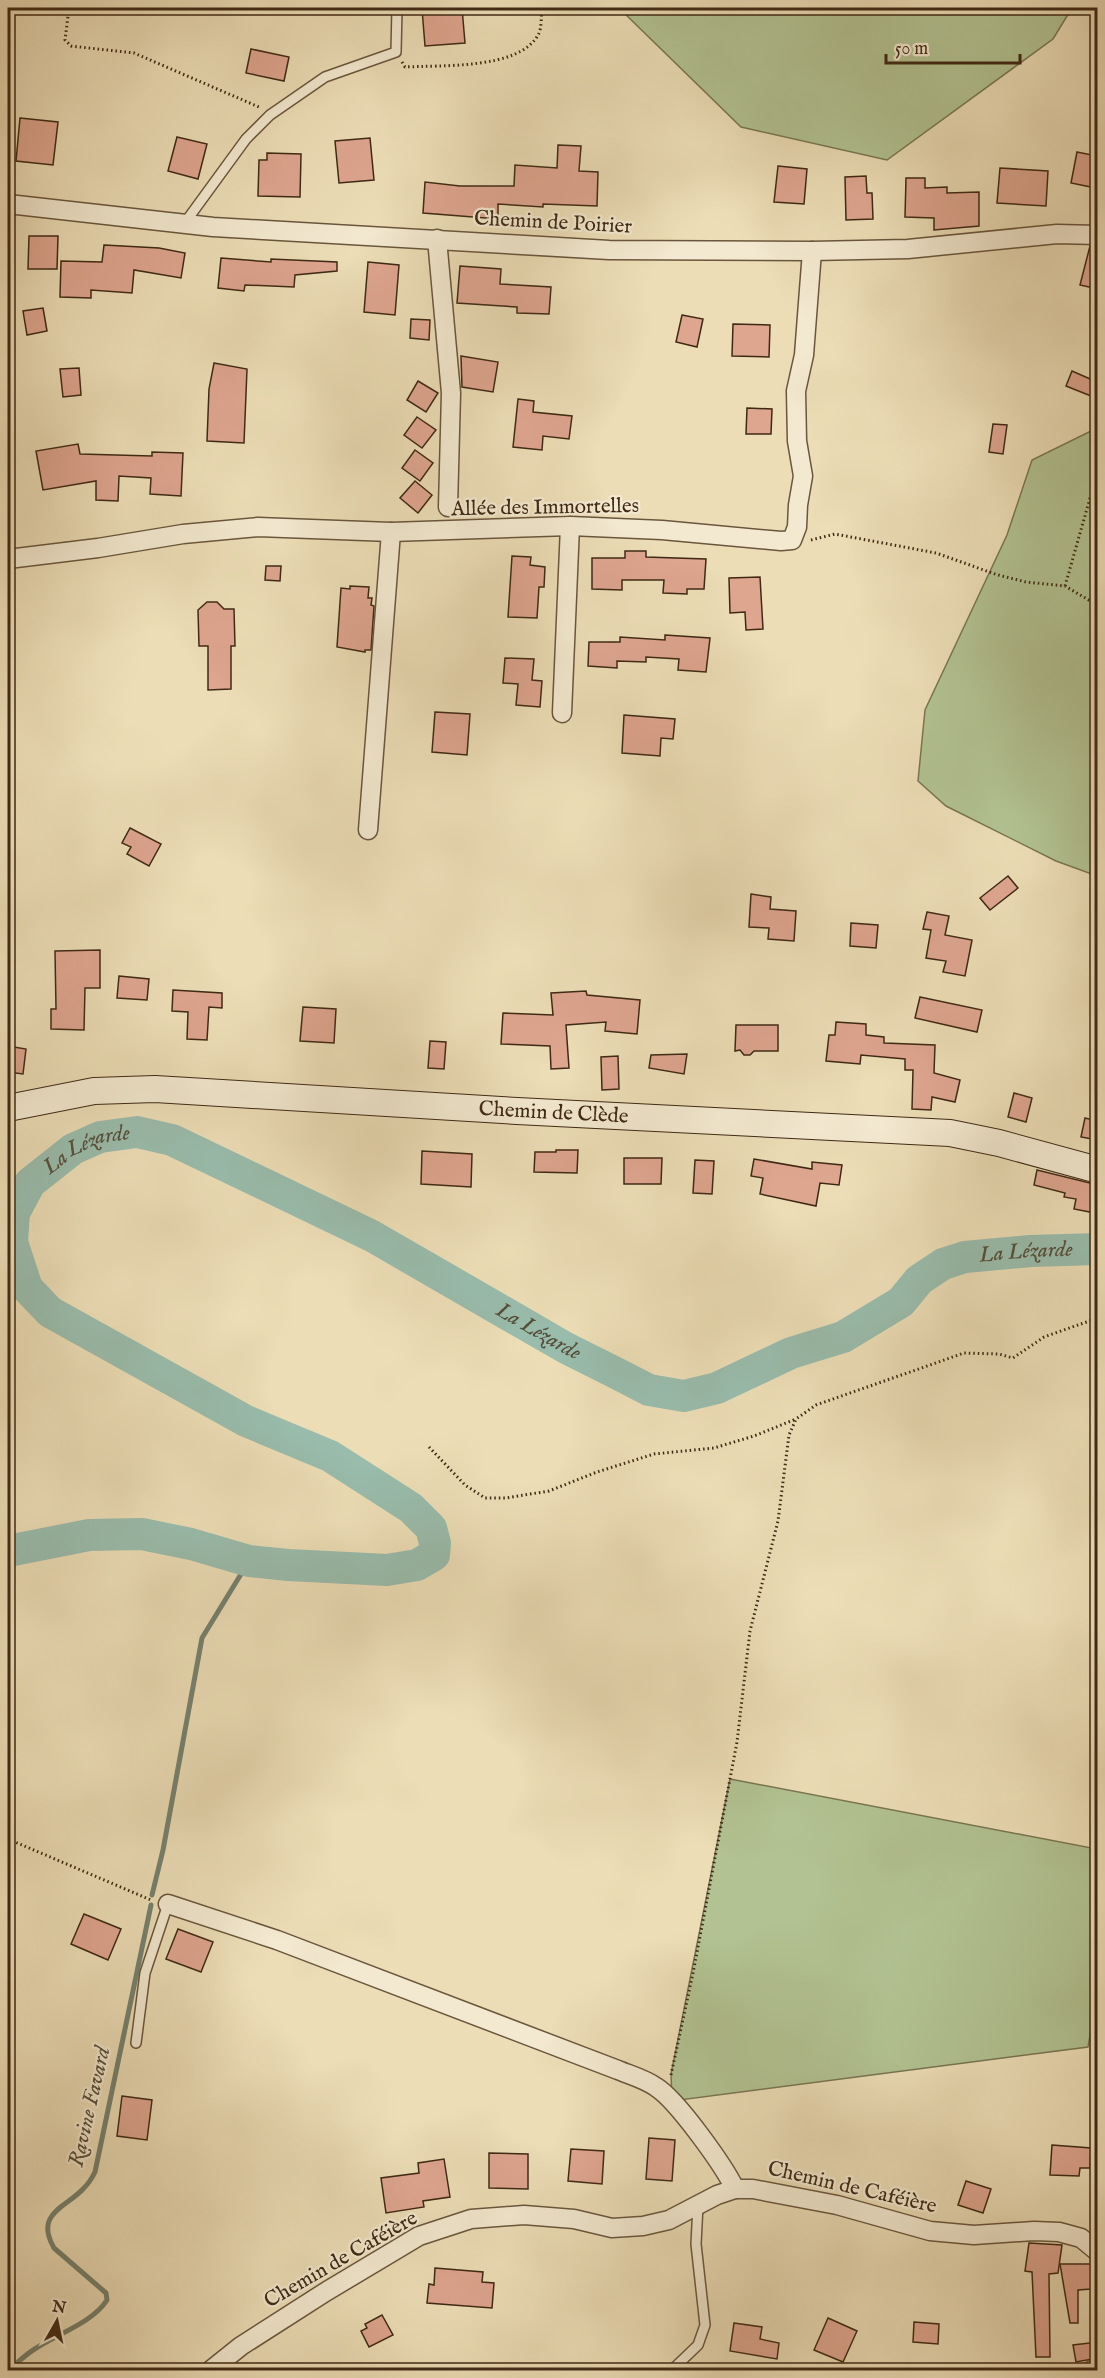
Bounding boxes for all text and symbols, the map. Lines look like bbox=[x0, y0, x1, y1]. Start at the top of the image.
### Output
scale bar bbox=[886, 27, 1020, 65]
text: 50 m bbox=[895, 38, 928, 61]
street label: Chemin de Poirier bbox=[473, 205, 633, 241]
street label: Allée des Immortelles bbox=[450, 493, 639, 523]
street label: Chemin de Clède bbox=[478, 1095, 630, 1130]
water label: La Lézarde bbox=[37, 1119, 132, 1182]
water label: La Lézarde bbox=[977, 1236, 1074, 1270]
water label: La Lézarde bbox=[490, 1296, 586, 1367]
water label: Ravine Favard bbox=[63, 2043, 118, 2170]
street label: Chemin de Caféière bbox=[765, 2155, 939, 2221]
street label: Chemin de Caféière bbox=[260, 2205, 423, 2315]
north arrow bbox=[27, 2291, 87, 2351]
text: N bbox=[50, 2297, 68, 2319]

